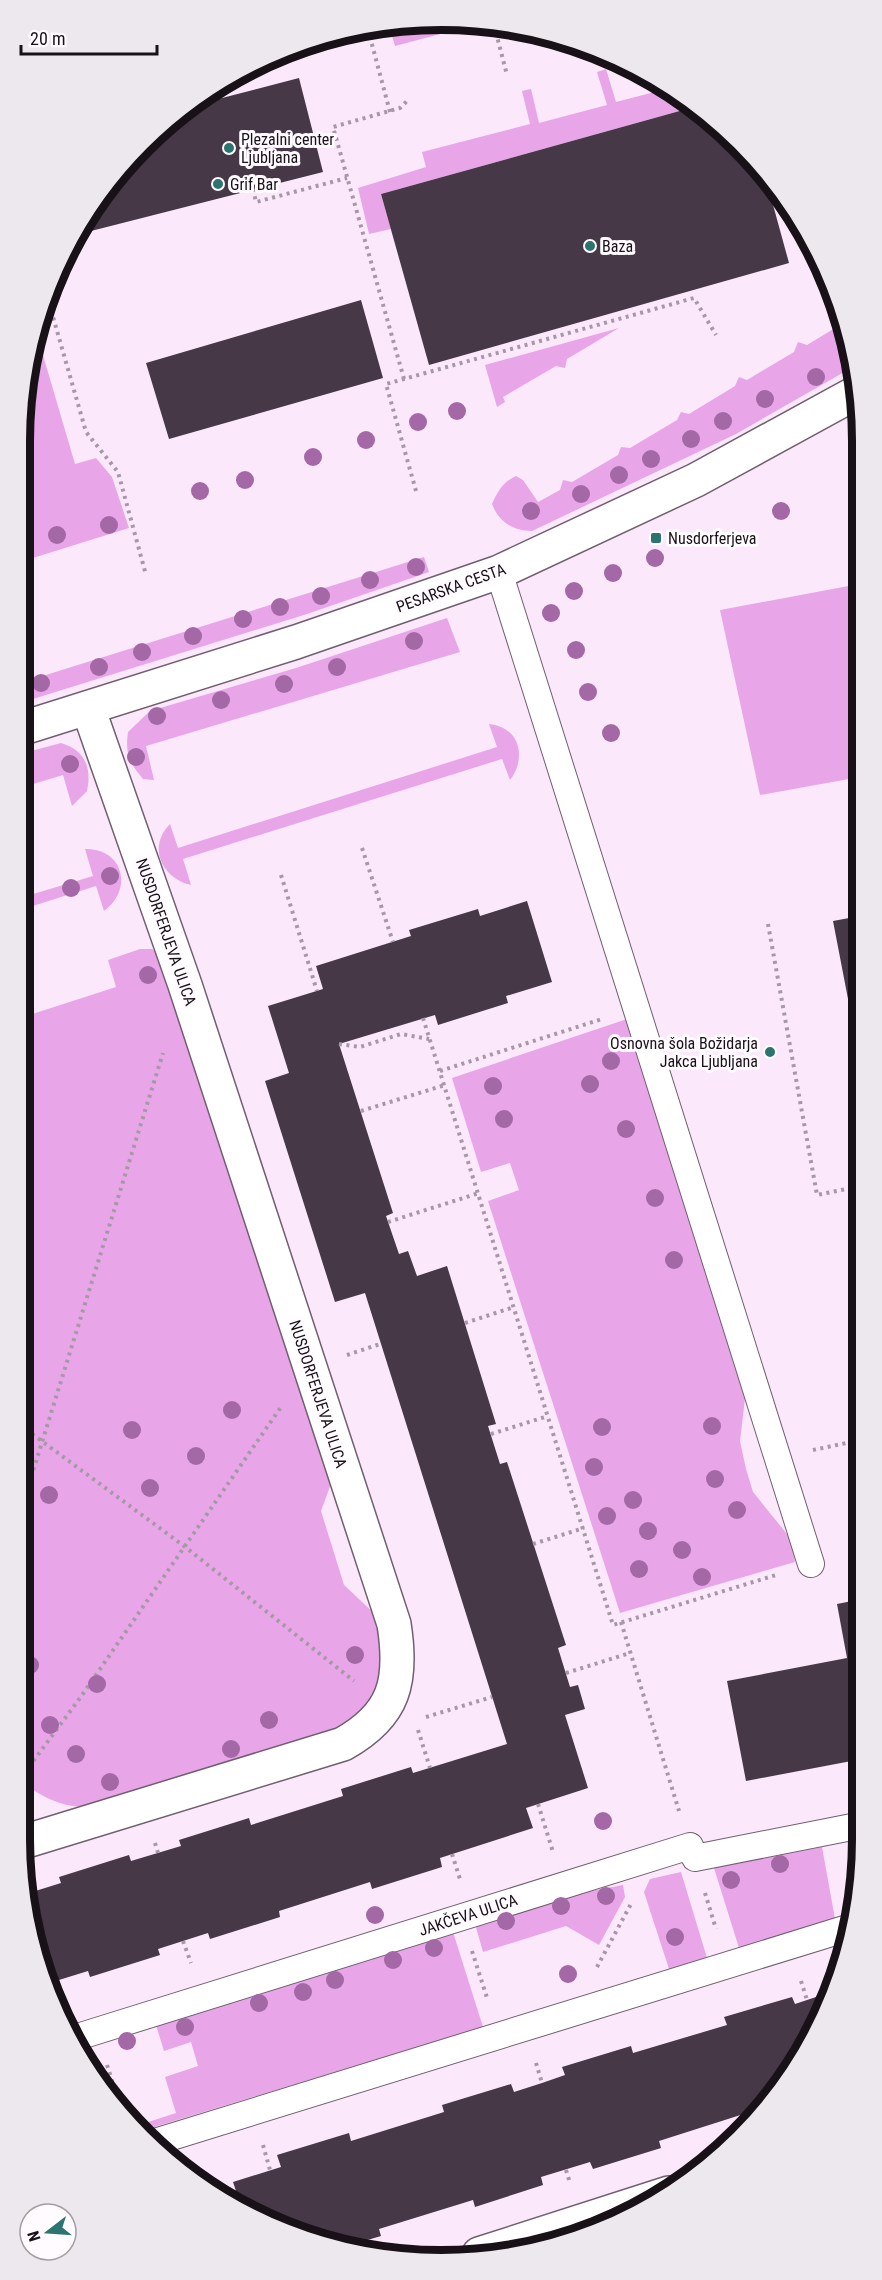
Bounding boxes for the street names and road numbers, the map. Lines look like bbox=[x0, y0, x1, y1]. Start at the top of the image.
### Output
street label: PESARSKA CESTA bbox=[394, 559, 508, 617]
street label: NUSDORFERJEVA ULICA bbox=[132, 856, 200, 1008]
street label: NUSDORFERJEVA ULICA bbox=[285, 1318, 351, 1470]
street label: JAKČEVA ULICA bbox=[416, 1889, 520, 1940]

